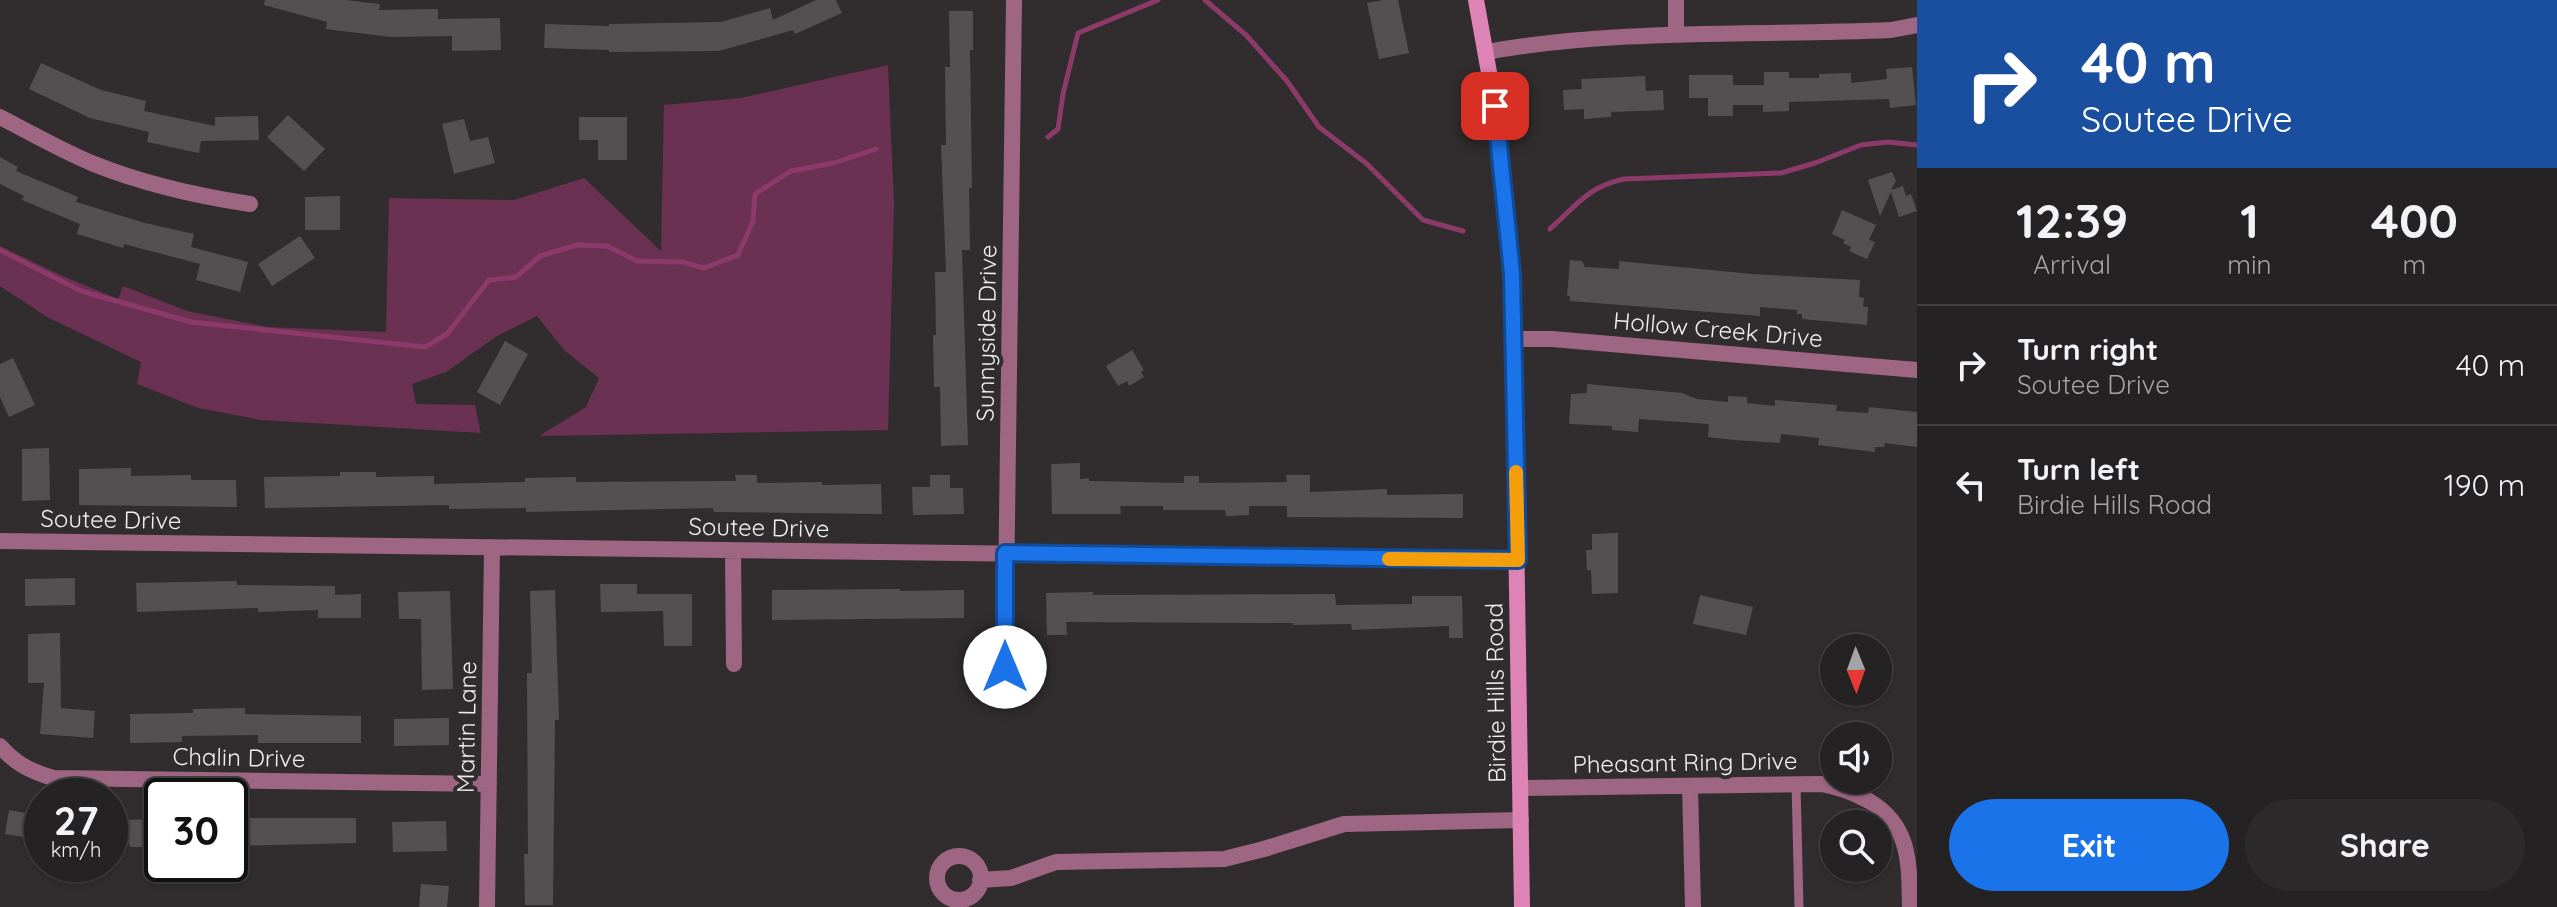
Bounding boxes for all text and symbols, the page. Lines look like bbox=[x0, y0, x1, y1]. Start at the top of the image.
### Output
text: 40 m bbox=[2081, 27, 2216, 97]
icon: right bbox=[1949, 32, 2053, 136]
pin bbox=[1461, 72, 1529, 140]
icon: arrive bbox=[1473, 84, 1517, 128]
text: Soutee Drive bbox=[2081, 96, 2293, 141]
text: 12:39 bbox=[2016, 190, 2128, 250]
text: 1 bbox=[2240, 190, 2259, 250]
text: 400 bbox=[2371, 190, 2458, 250]
street label: Sunnyside Drive bbox=[969, 244, 1003, 422]
text: Arrival bbox=[2033, 248, 2111, 281]
text: min bbox=[2227, 248, 2272, 281]
text: m bbox=[2402, 248, 2426, 281]
street label: Hollow Creek Drive bbox=[1612, 305, 1824, 353]
text: Turn right bbox=[2017, 330, 2158, 368]
icon: right bbox=[1949, 343, 1993, 387]
text: 40 m bbox=[2456, 346, 2525, 384]
text: Soutee Drive bbox=[2017, 368, 2170, 401]
text: Turn left bbox=[2017, 450, 2140, 488]
icon: left bbox=[1949, 463, 1993, 507]
text: 190 m bbox=[2444, 466, 2525, 504]
text: Birdie Hills Road bbox=[2017, 488, 2212, 521]
street label: Soutee Drive bbox=[40, 503, 182, 535]
street label: Soutee Drive bbox=[688, 511, 830, 543]
street label: Birdie Hills Road bbox=[1478, 603, 1512, 783]
position arrow bbox=[963, 625, 1047, 709]
north arrow bbox=[1820, 634, 1892, 706]
map controls bbox=[1820, 634, 1892, 882]
street label: Martin Lane bbox=[450, 661, 482, 793]
button: sound bbox=[1820, 722, 1892, 794]
street label: Chalin Drive bbox=[172, 741, 306, 773]
street label: Pheasant Ring Drive bbox=[1572, 745, 1798, 779]
speed limit sign: 30 bbox=[144, 778, 248, 882]
text: 27 bbox=[54, 795, 98, 845]
button: Exit bbox=[1949, 799, 2229, 891]
button: Share bbox=[2245, 799, 2525, 891]
button: search bbox=[1820, 810, 1892, 882]
text: km/h bbox=[51, 837, 101, 862]

